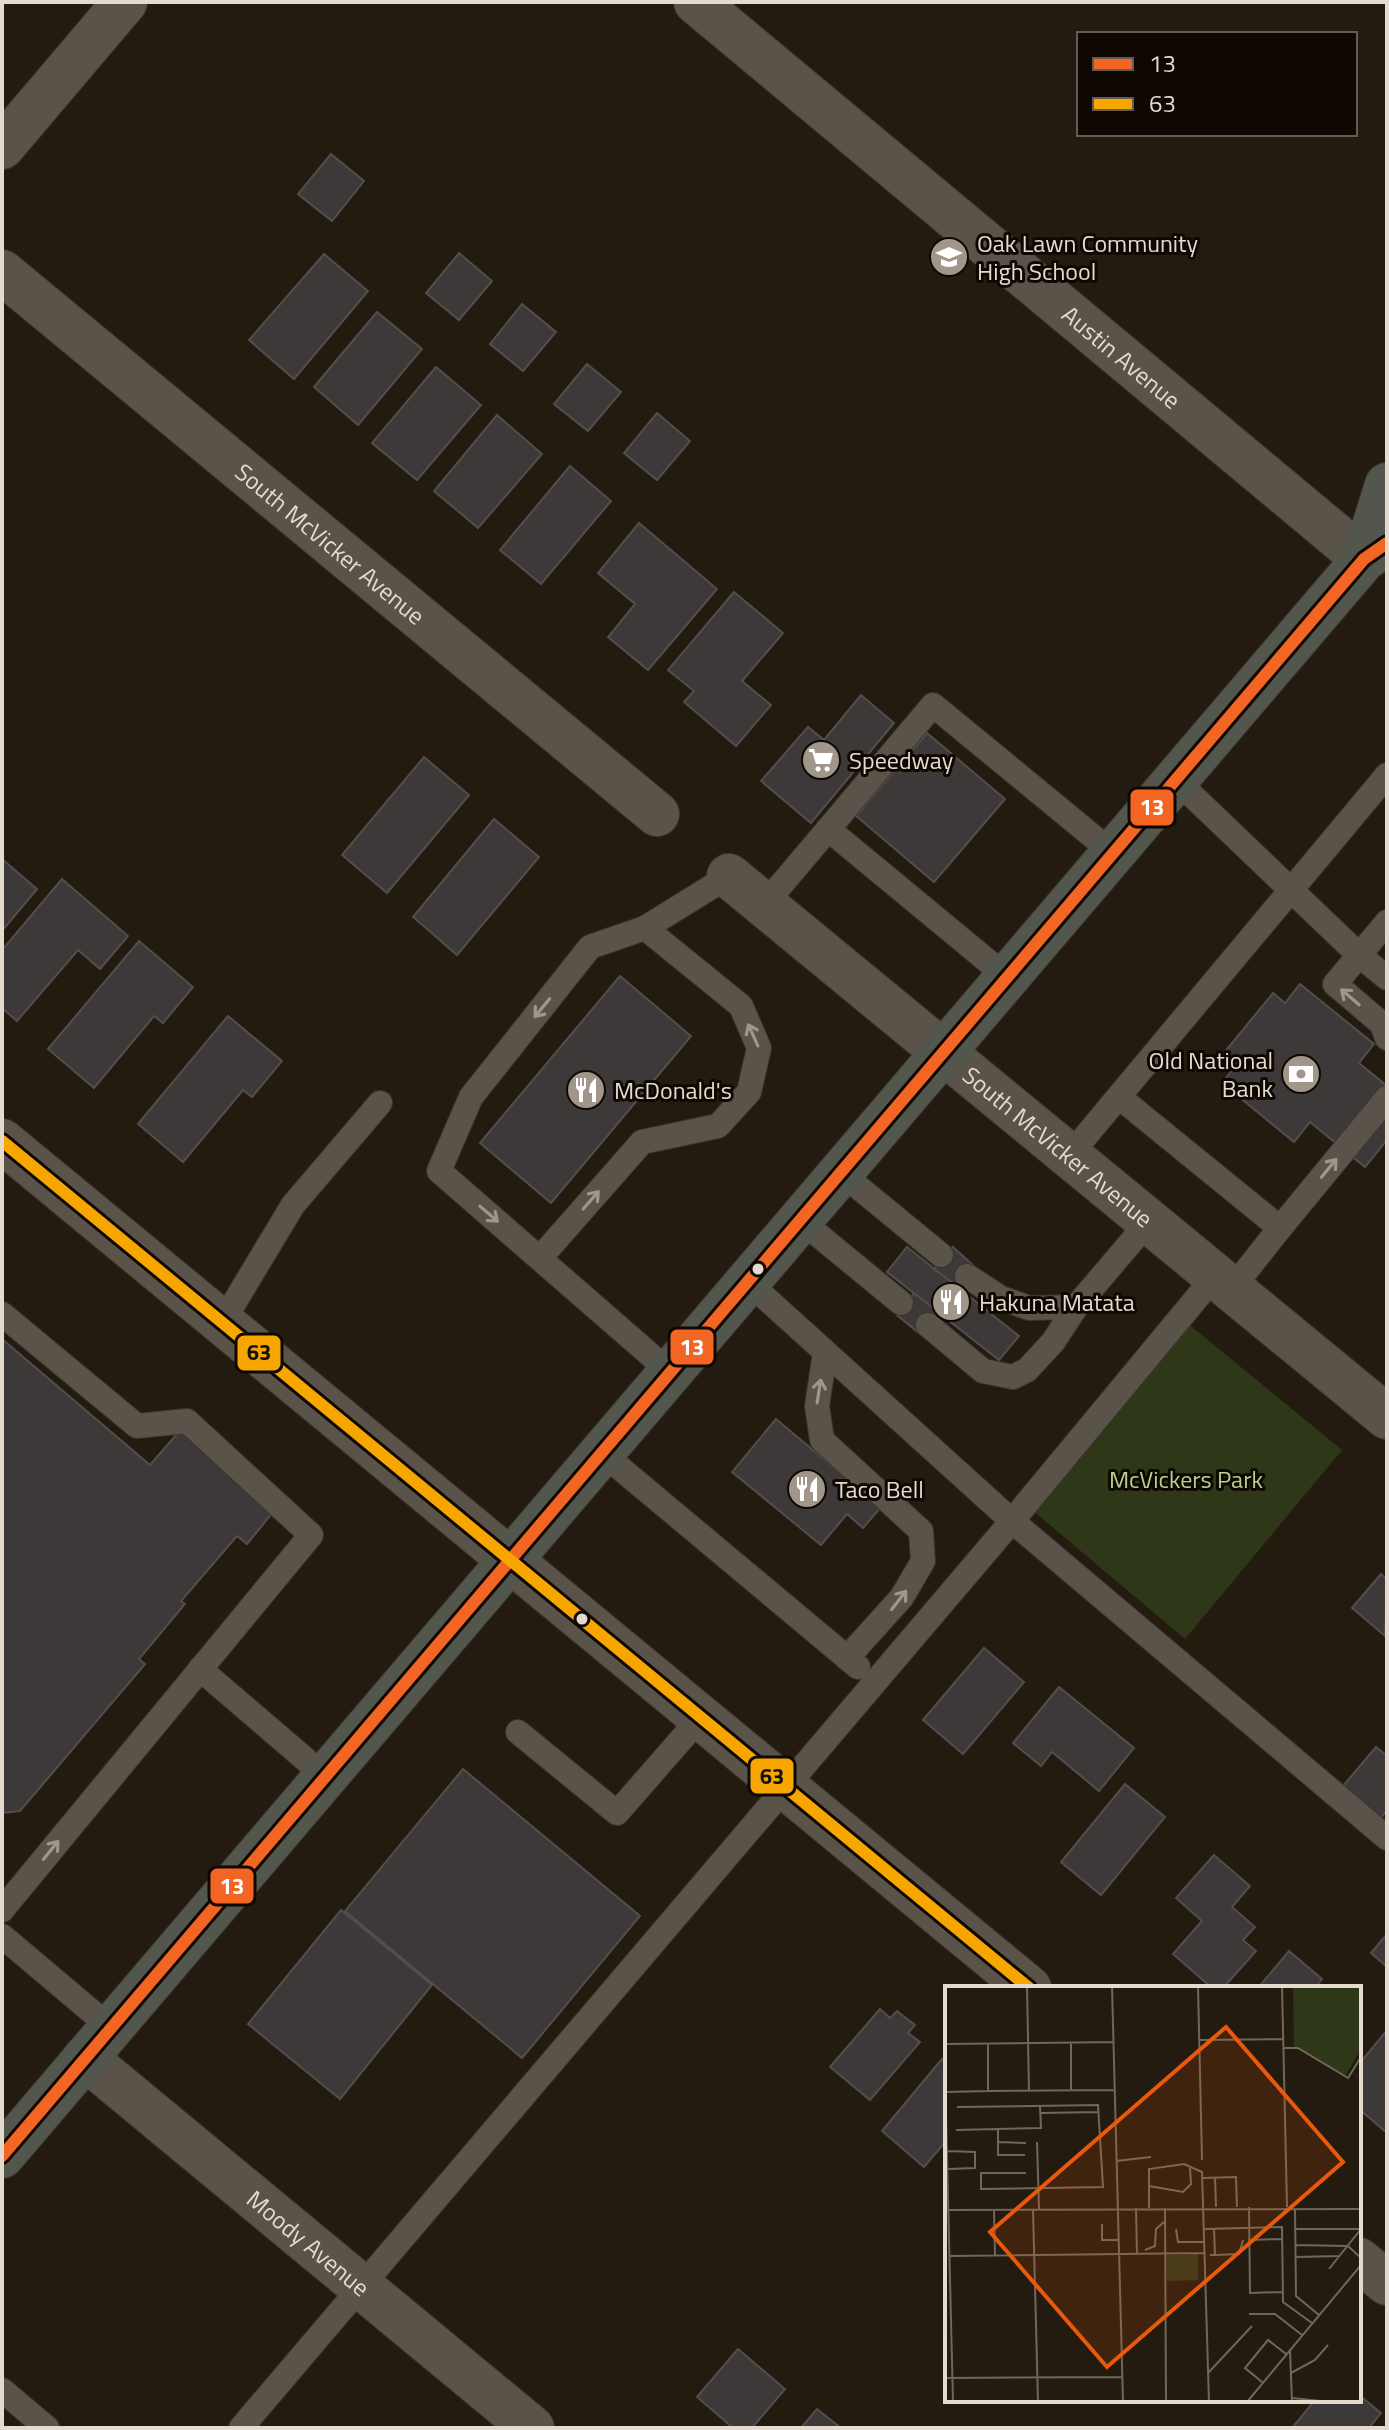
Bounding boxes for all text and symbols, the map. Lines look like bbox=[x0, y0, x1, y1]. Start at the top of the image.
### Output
legend bbox=[1077, 32, 1357, 136]
text: 13 bbox=[1149, 45, 1176, 81]
text: 63 bbox=[1149, 85, 1176, 121]
place label: Oak Lawn Community High School bbox=[977, 225, 1199, 289]
school or university icon: Oak Lawn Community High School bbox=[928, 236, 970, 278]
street label: Austin Avenue bbox=[1054, 296, 1189, 417]
street label: South McVicker Avenue bbox=[227, 454, 433, 633]
supermarket icon: Speedway bbox=[800, 739, 842, 781]
place label: Speedway bbox=[849, 742, 954, 778]
line badge: 13 bbox=[1129, 788, 1175, 827]
text: 13 bbox=[1140, 790, 1164, 824]
one-way arrow bbox=[1340, 988, 1361, 1006]
one-way arrow bbox=[533, 997, 550, 1018]
one-way arrow bbox=[745, 1023, 760, 1048]
place label: Old National Bank bbox=[1149, 1042, 1273, 1106]
bank icon: Old National Bank bbox=[1280, 1053, 1322, 1095]
street label: South McVicker Avenue bbox=[955, 1057, 1161, 1236]
restaurant icon: McDonald's bbox=[565, 1069, 607, 1111]
place label: McDonald's bbox=[614, 1072, 732, 1108]
one-way arrow bbox=[1321, 1158, 1338, 1179]
one-way arrow bbox=[582, 1190, 600, 1210]
one-way arrow bbox=[478, 1205, 498, 1223]
unlabelled marker bbox=[750, 1261, 766, 1277]
restaurant icon: Hakuna Matata bbox=[930, 1281, 972, 1323]
place label: Hakuna Matata bbox=[979, 1284, 1135, 1320]
line badge: 13 bbox=[669, 1328, 715, 1366]
text: 13 bbox=[680, 1330, 704, 1364]
line badge: 63 bbox=[236, 1334, 282, 1372]
text: 63 bbox=[247, 1335, 271, 1369]
one-way arrow bbox=[812, 1379, 827, 1404]
park label: McVickers Park bbox=[1109, 1461, 1263, 1497]
restaurant icon: Taco Bell bbox=[786, 1468, 828, 1510]
place label: Taco Bell bbox=[835, 1471, 924, 1507]
one-way arrow bbox=[890, 1590, 907, 1611]
unlabelled marker bbox=[574, 1611, 590, 1627]
line badge: 63 bbox=[749, 1757, 795, 1795]
text: 63 bbox=[760, 1759, 784, 1793]
one-way arrow bbox=[43, 1840, 60, 1861]
line badge: 13 bbox=[209, 1867, 255, 1905]
text: 13 bbox=[220, 1869, 244, 1903]
inset map bbox=[945, 1986, 1361, 2402]
street label: Moody Avenue bbox=[239, 2181, 378, 2305]

